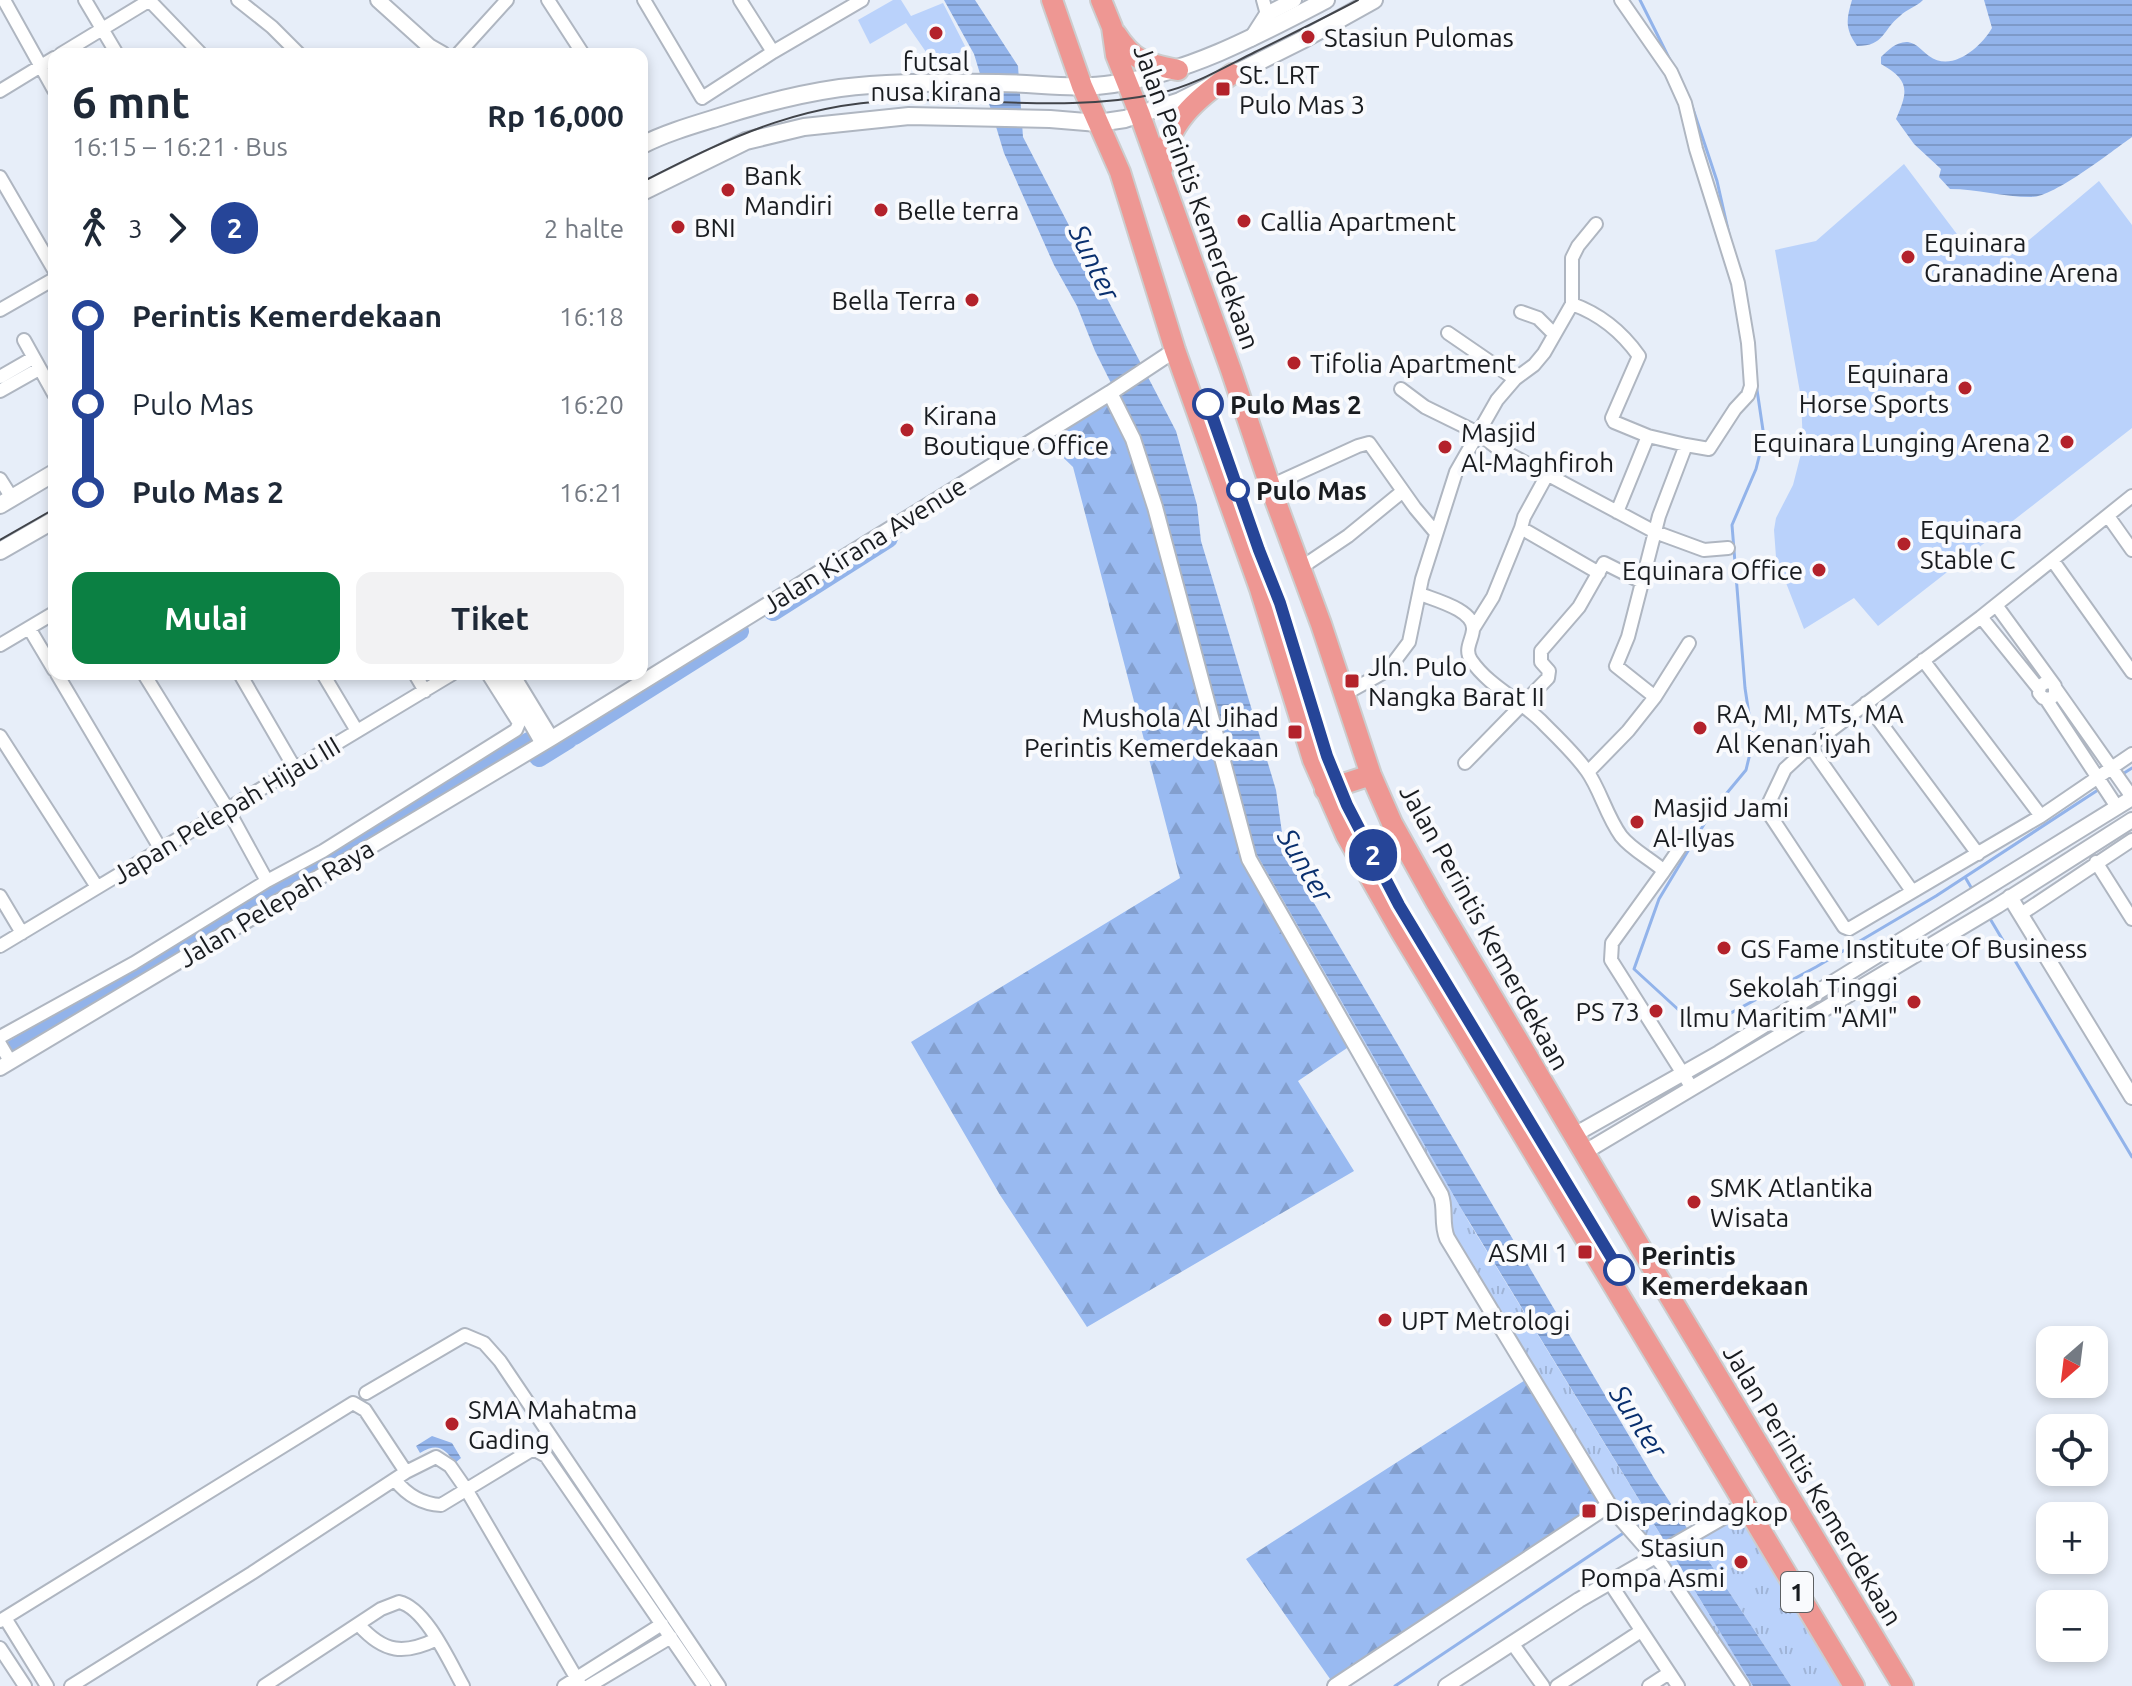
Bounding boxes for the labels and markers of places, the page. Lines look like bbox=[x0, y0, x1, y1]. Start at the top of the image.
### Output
place label: Stasiun Pulomas bbox=[1324, 23, 1514, 52]
marker: futsal nusa kirana bbox=[927, 24, 945, 42]
marker: Stasiun Pulomas bbox=[1299, 28, 1317, 46]
place label: futsal nusa kirana bbox=[870, 47, 1002, 106]
place label: St. LRT Pulo Mas 3 bbox=[1239, 60, 1365, 119]
marker: St. LRT Pulo Mas 3 bbox=[1214, 80, 1232, 98]
place label: Bank Mandiri bbox=[744, 161, 833, 220]
marker: Bank Mandiri bbox=[719, 181, 737, 199]
place label: Belle terra bbox=[897, 196, 1019, 225]
marker: Belle terra bbox=[872, 201, 890, 219]
place label: Callia Apartment bbox=[1260, 207, 1456, 236]
marker: Callia Apartment bbox=[1235, 212, 1253, 230]
place label: BNI bbox=[694, 213, 736, 242]
marker: BNI bbox=[669, 218, 687, 236]
place label: Equinara Granadine Arena bbox=[1924, 228, 2119, 287]
marker: Equinara Granadine Arena bbox=[1899, 248, 1917, 266]
place label: Bella Terra bbox=[832, 286, 956, 315]
marker: Bella Terra bbox=[963, 291, 981, 309]
place label: Tifolia Apartment bbox=[1310, 349, 1516, 378]
marker: Tifolia Apartment bbox=[1285, 354, 1303, 372]
place label: Equinara Horse Sports bbox=[1799, 359, 1949, 418]
marker: Equinara Horse Sports bbox=[1956, 379, 1974, 397]
marker: Pulo Mas 2 bbox=[1193, 389, 1223, 419]
place label: Pulo Mas 2 bbox=[1230, 390, 1362, 419]
place label: Kirana Boutique Office bbox=[923, 401, 1109, 460]
place label: Masjid Al-Maghfiroh bbox=[1461, 418, 1614, 477]
marker: Kirana Boutique Office bbox=[898, 421, 916, 439]
place label: Equinara Lunging Arena 2 bbox=[1753, 428, 2051, 457]
marker: Equinara Lunging Arena 2 bbox=[2058, 433, 2076, 451]
marker: Masjid Al-Maghfiroh bbox=[1436, 438, 1454, 456]
place label: Pulo Mas bbox=[1256, 476, 1367, 505]
marker: Pulo Mas bbox=[1227, 479, 1249, 501]
place label: Equinara Stable C bbox=[1920, 515, 2022, 574]
marker: Equinara Stable C bbox=[1895, 535, 1913, 553]
place label: Equinara Office bbox=[1622, 556, 1803, 585]
marker: Equinara Office bbox=[1810, 561, 1828, 579]
place label: Jln. Pulo Nangka Barat II bbox=[1368, 652, 1545, 711]
marker: Jln. Pulo Nangka Barat II bbox=[1343, 672, 1361, 690]
place label: RA, MI, MTs, MA Al Kenan'iyah bbox=[1716, 699, 1904, 758]
place label: Mushola Al Jihad Perintis Kemerdekaan bbox=[1024, 703, 1279, 762]
marker: RA, MI, MTs, MA Al Kenan'iyah bbox=[1691, 719, 1709, 737]
marker: Mushola Al Jihad Perintis Kemerdekaan bbox=[1286, 723, 1304, 741]
place label: Masjid Jami Al-Ilyas bbox=[1653, 793, 1789, 852]
marker: Masjid Jami Al-Ilyas bbox=[1628, 813, 1646, 831]
place label: GS Fame Institute Of Business bbox=[1740, 934, 2087, 963]
marker: GS Fame Institute Of Business bbox=[1715, 939, 1733, 957]
place label: Sekolah Tinggi Ilmu Maritim "AMI" bbox=[1679, 973, 1898, 1032]
marker: Sekolah Tinggi Ilmu Maritim "AMI" bbox=[1905, 993, 1923, 1011]
place label: PS 73 bbox=[1576, 997, 1640, 1026]
marker: PS 73 bbox=[1647, 1002, 1665, 1020]
place label: SMK Atlantika Wisata bbox=[1710, 1173, 1873, 1232]
marker: SMK Atlantika Wisata bbox=[1685, 1193, 1703, 1211]
place label: ASMI 1 bbox=[1488, 1238, 1569, 1267]
place label: Perintis Kemerdekaan bbox=[1641, 1241, 1809, 1300]
marker: ASMI 1 bbox=[1576, 1243, 1594, 1261]
marker: Perintis Kemerdekaan bbox=[1604, 1255, 1634, 1285]
place label: UPT Metrologi bbox=[1401, 1306, 1570, 1335]
marker: UPT Metrologi bbox=[1376, 1311, 1394, 1329]
place label: SMA Mahatma Gading bbox=[468, 1395, 637, 1454]
marker: SMA Mahatma Gading bbox=[443, 1415, 461, 1433]
place label: Disperindagkop bbox=[1605, 1497, 1788, 1526]
marker: Disperindagkop bbox=[1580, 1502, 1598, 1520]
place label: Stasiun Pompa Asmi bbox=[1580, 1533, 1725, 1592]
marker: Stasiun Pompa Asmi bbox=[1732, 1553, 1750, 1571]

